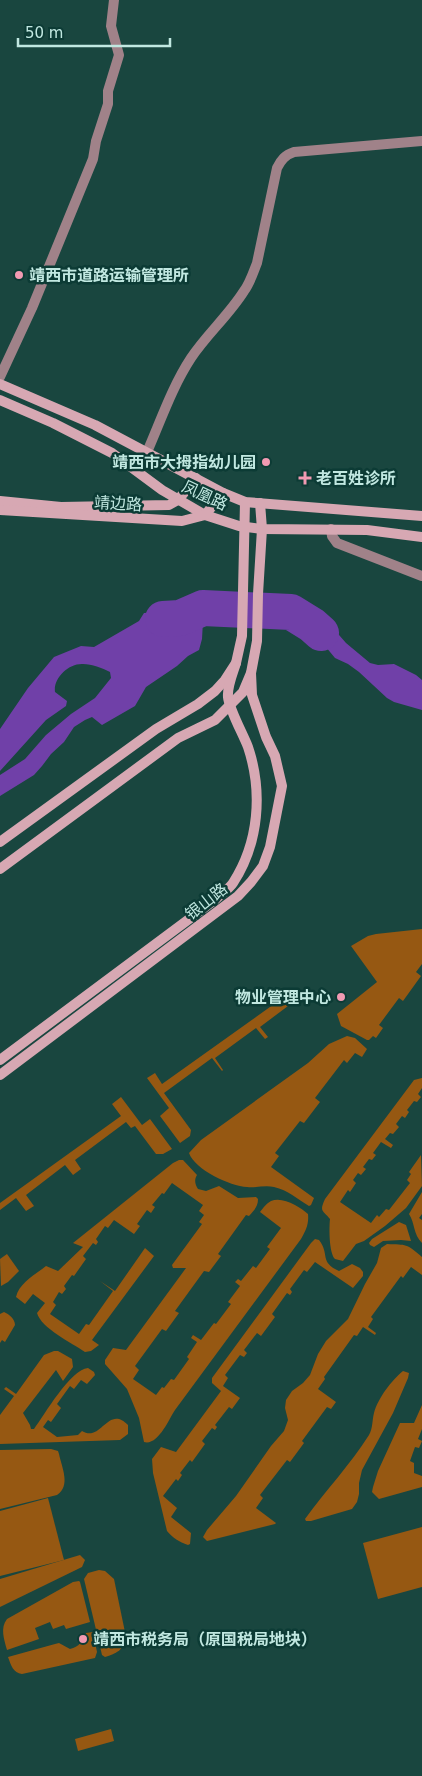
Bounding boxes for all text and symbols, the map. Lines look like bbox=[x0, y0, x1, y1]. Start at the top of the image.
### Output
scale bar bbox=[18, 15, 170, 47]
text: 50 m bbox=[25, 24, 63, 42]
place label: 靖西市道路运输管理所 bbox=[29, 266, 189, 285]
marker: 靖西市道路运输管理所 bbox=[13, 269, 25, 281]
place label: 靖西市大拇指幼儿园 bbox=[112, 453, 256, 472]
marker: 靖西市大拇指幼儿园 bbox=[260, 456, 272, 468]
place label: 老百姓诊所 bbox=[316, 469, 396, 488]
marker: 老百姓诊所 bbox=[298, 471, 312, 485]
street label: 凤凰路 bbox=[179, 477, 231, 514]
street label: 靖边路 bbox=[94, 493, 142, 514]
street label: 银山路 bbox=[182, 879, 231, 924]
place label: 物业管理中心 bbox=[235, 988, 331, 1007]
marker: 物业管理中心 bbox=[335, 991, 347, 1003]
place label: 靖西市税务局（原国税局地块） bbox=[93, 1630, 317, 1649]
marker: 靖西市税务局（原国税局地块） bbox=[77, 1633, 89, 1645]

